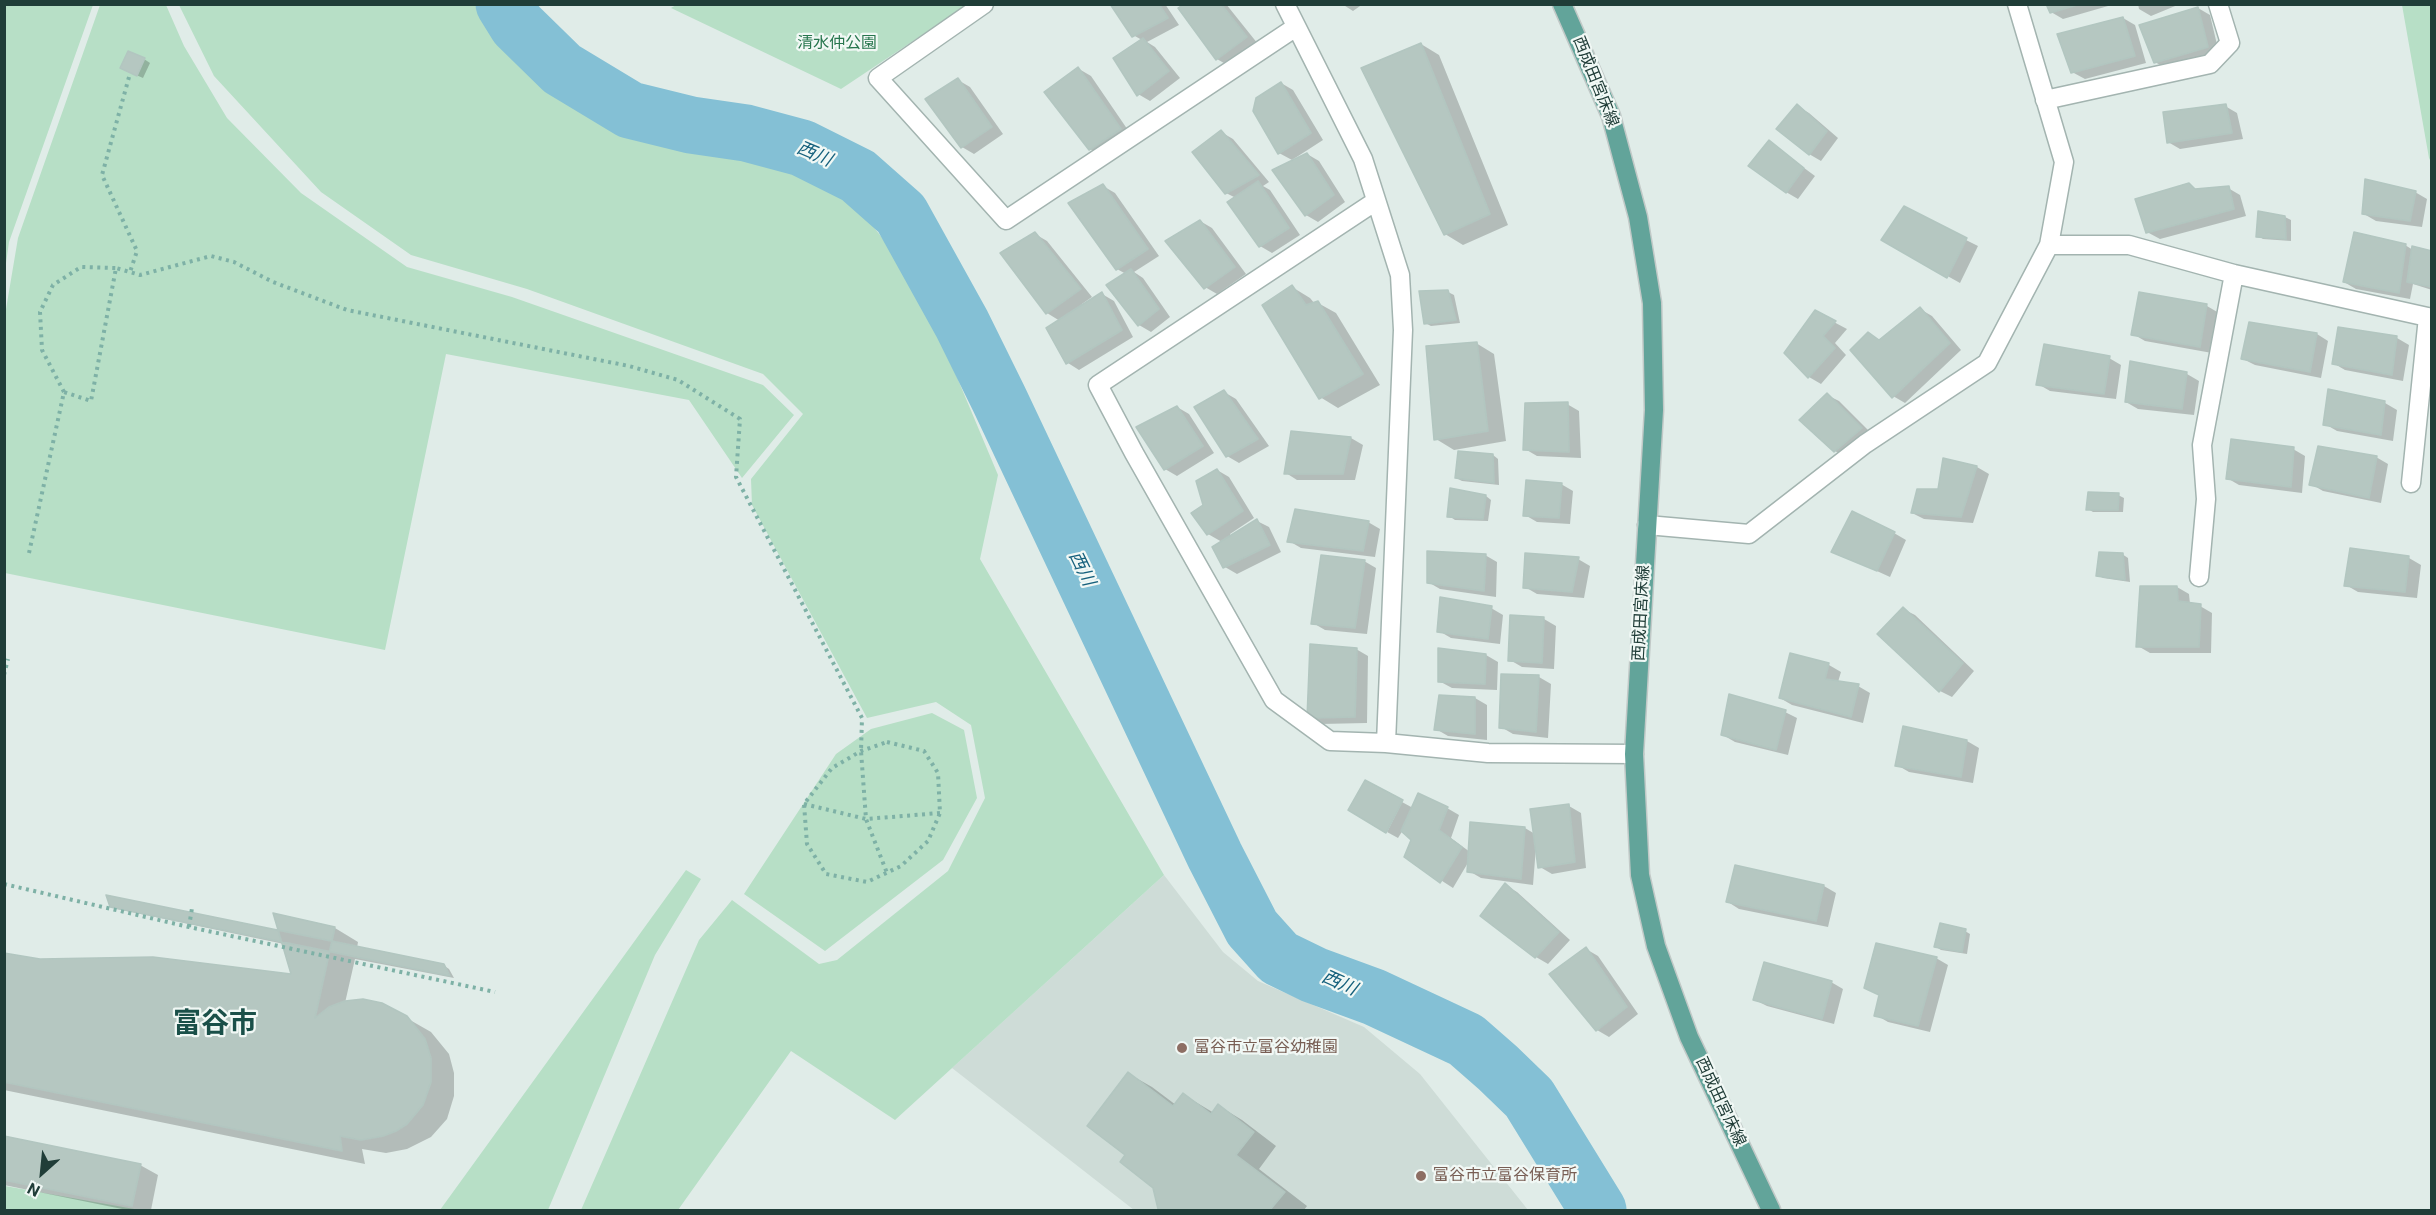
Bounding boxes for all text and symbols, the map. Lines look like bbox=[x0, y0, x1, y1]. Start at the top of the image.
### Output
park label: 清水仲公園 bbox=[797, 34, 877, 54]
street label: 西成田宮床線 bbox=[1568, 34, 1622, 130]
water label: 西川 bbox=[793, 138, 835, 172]
water label: 西川 bbox=[1063, 548, 1099, 590]
street label: 西成田宮床線 bbox=[1630, 565, 1654, 661]
water label: 西川 bbox=[1318, 967, 1360, 1001]
district label: 富谷市 bbox=[173, 1008, 257, 1042]
place label: 富谷市立富谷幼稚園 bbox=[1194, 1038, 1338, 1058]
marker: 富谷市立富谷幼稚園 bbox=[1175, 1041, 1189, 1055]
street label: 西成田宮床線 bbox=[1691, 1054, 1749, 1150]
north arrow bbox=[12, 1143, 72, 1203]
place label: 富谷市立富谷保育所 bbox=[1433, 1166, 1577, 1186]
marker: 富谷市立富谷保育所 bbox=[1414, 1169, 1428, 1183]
text: N bbox=[24, 1178, 43, 1201]

